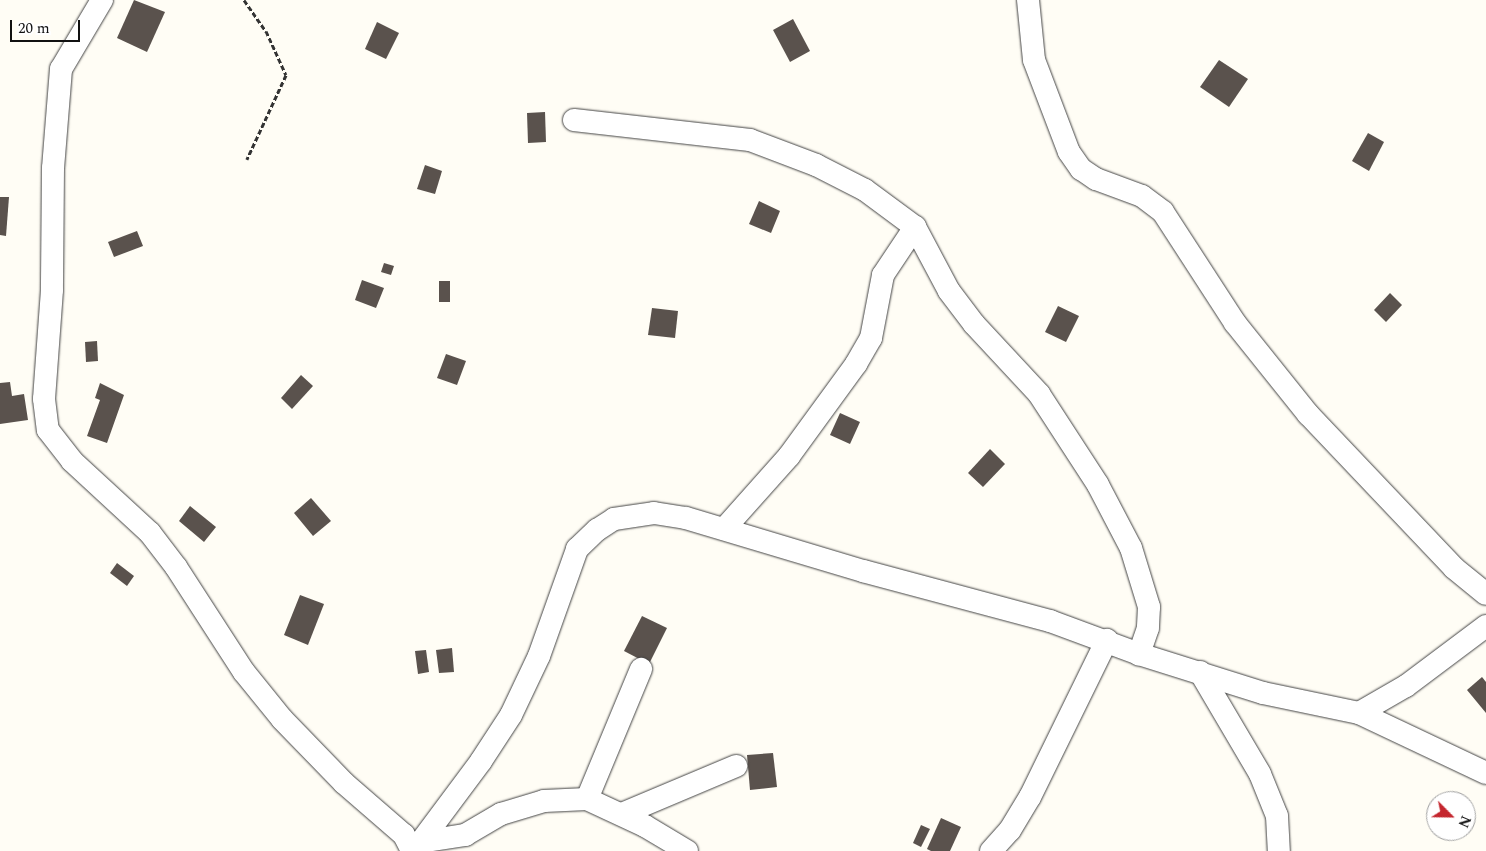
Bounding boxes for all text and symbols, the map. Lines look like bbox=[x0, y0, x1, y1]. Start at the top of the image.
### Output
scale bar bbox=[12, 10, 82, 42]
text: 20 m bbox=[18, 17, 50, 40]
north arrow bbox=[1426, 791, 1476, 841]
text: N bbox=[1452, 812, 1476, 831]

